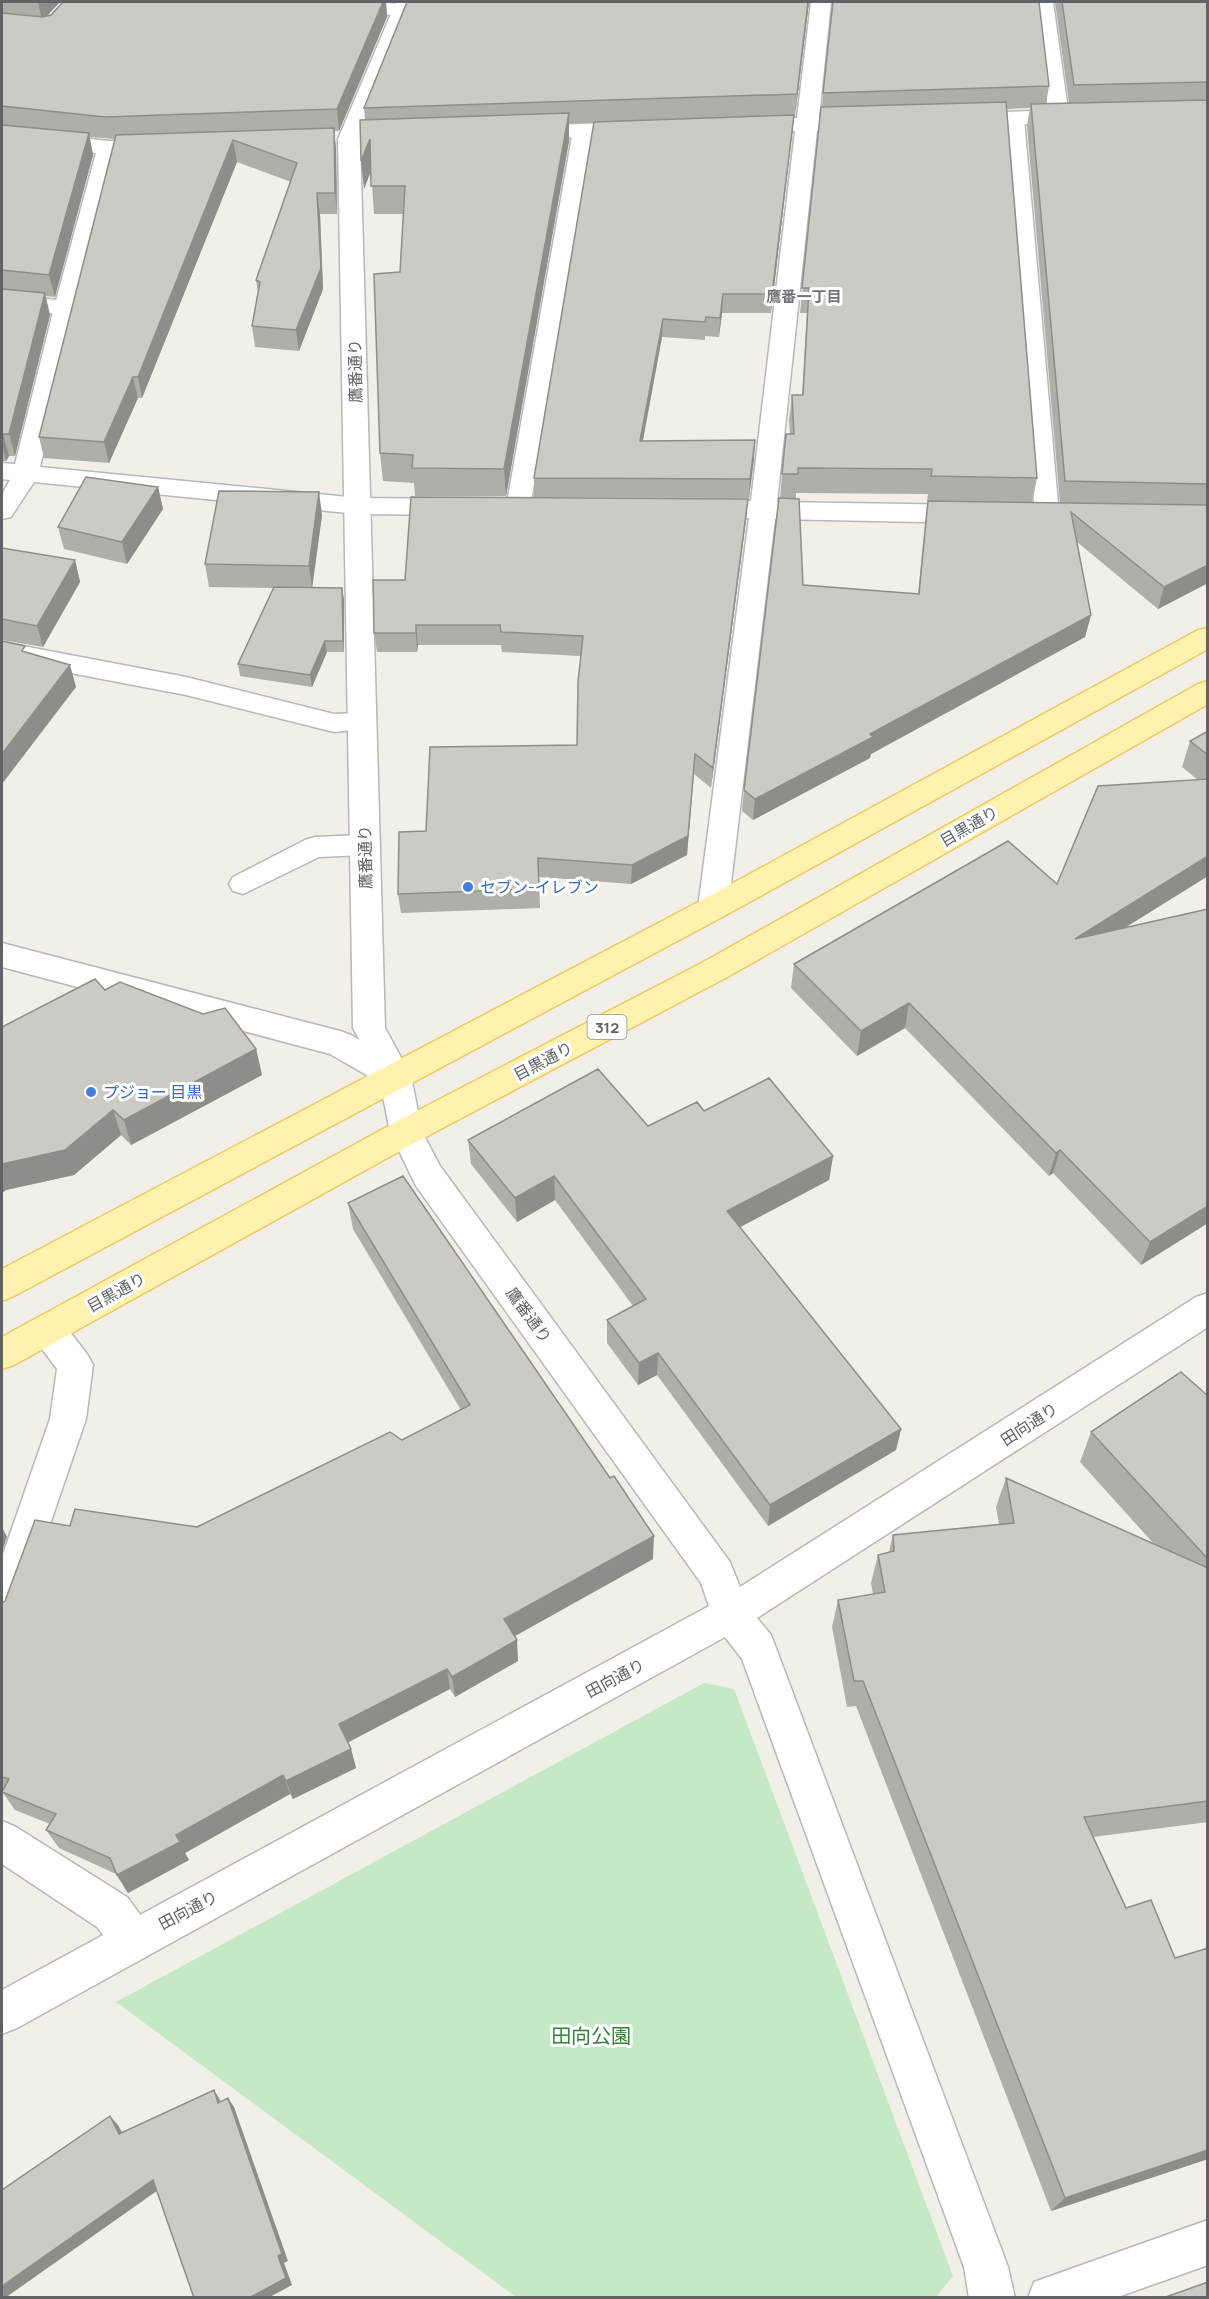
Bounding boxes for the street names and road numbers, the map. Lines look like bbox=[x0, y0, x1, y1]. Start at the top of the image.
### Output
street label: 鷹番通り bbox=[343, 339, 367, 403]
street label: 目黒通り bbox=[936, 800, 1002, 852]
street label: 鷹番通り bbox=[353, 825, 377, 889]
road number: 312 bbox=[588, 1015, 626, 1039]
street label: 目黒通り bbox=[510, 1036, 576, 1086]
street label: 目黒通り bbox=[83, 1267, 149, 1317]
street label: 鷹番通り bbox=[501, 1283, 557, 1347]
street label: 田向通り bbox=[996, 1397, 1062, 1451]
street label: 田向通り bbox=[582, 1653, 648, 1703]
street label: 田向通り bbox=[155, 1885, 221, 1935]

